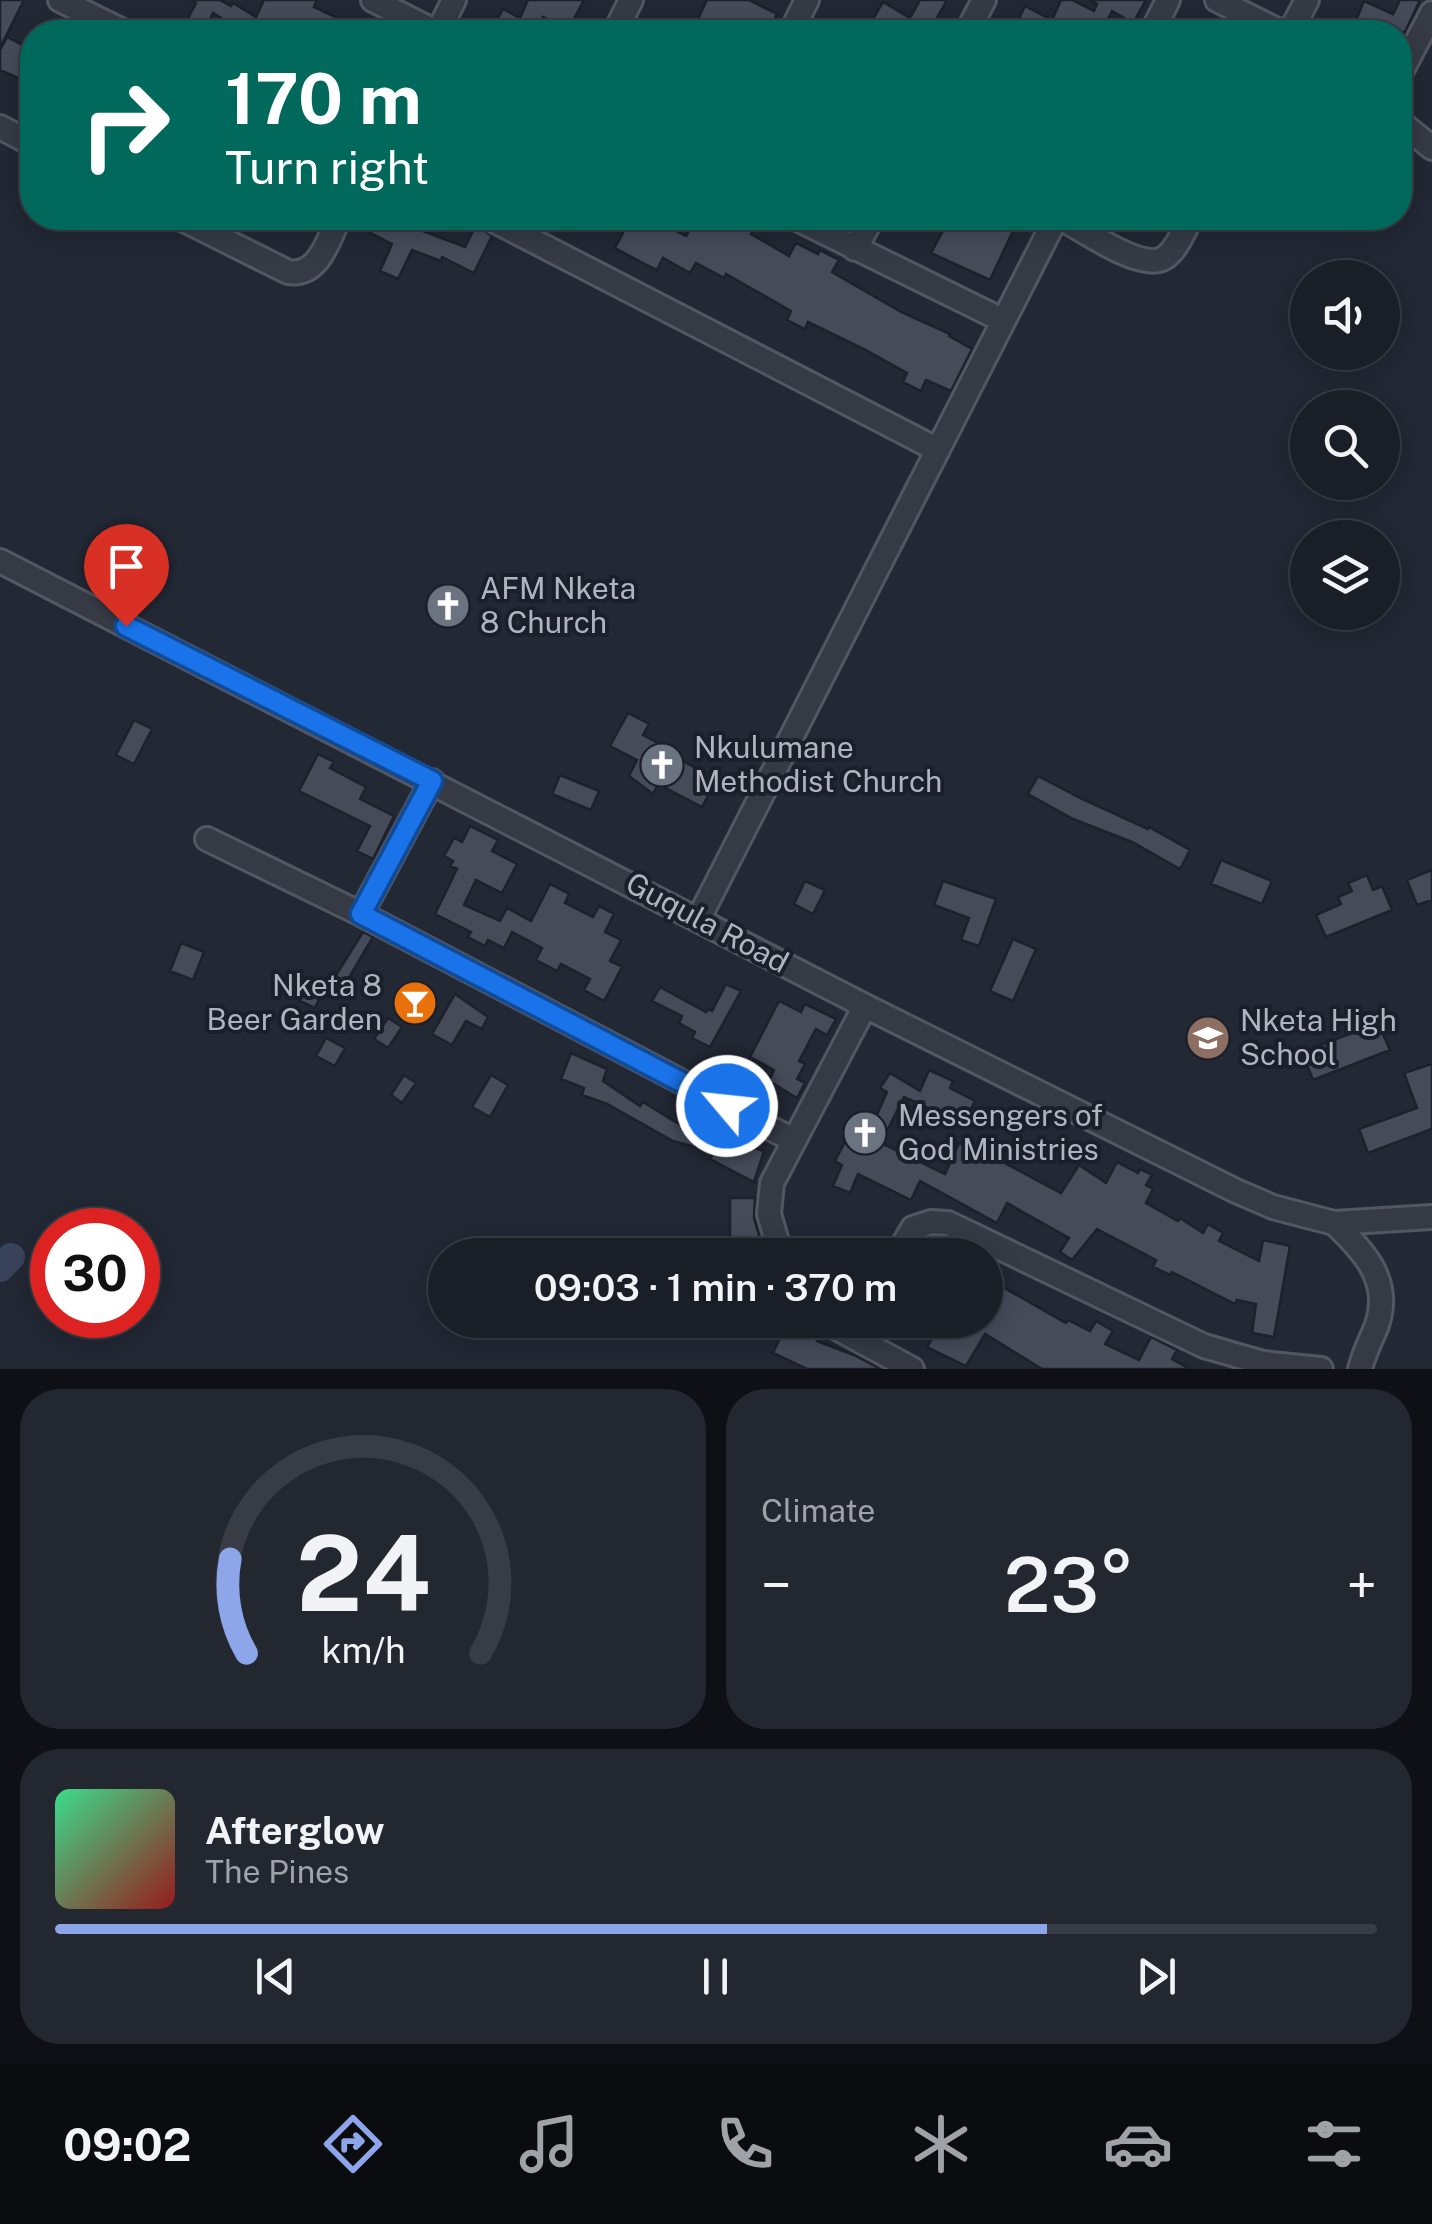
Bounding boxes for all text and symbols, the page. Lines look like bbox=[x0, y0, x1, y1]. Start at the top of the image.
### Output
text: 170 m bbox=[225, 57, 422, 140]
icon: right bbox=[60, 60, 190, 190]
text: Turn right bbox=[225, 141, 429, 194]
map controls bbox=[1290, 260, 1400, 630]
button: sound bbox=[1290, 260, 1400, 370]
button: search bbox=[1290, 390, 1400, 500]
button: layers bbox=[1290, 520, 1400, 630]
pin bbox=[84, 524, 169, 627]
icon: arrive bbox=[99, 539, 154, 594]
place label: AFM Nketa 8 Church bbox=[480, 570, 636, 640]
church icon: AFM Nketa 8 Church bbox=[425, 583, 471, 629]
place label: Nkulumane Methodist Church bbox=[694, 729, 942, 799]
church icon: Nkulumane Methodist Church bbox=[639, 742, 685, 788]
street label: Guqula Road bbox=[620, 864, 795, 980]
place label: Nketa 8 Beer Garden bbox=[207, 967, 382, 1037]
bar icon: Nketa 8 Beer Garden bbox=[392, 980, 438, 1026]
place label: Nketa High School bbox=[1240, 1002, 1397, 1072]
school or university icon: Nketa High School bbox=[1185, 1015, 1231, 1061]
position arrow bbox=[675, 1054, 779, 1158]
place label: Messengers of God Ministries bbox=[898, 1097, 1103, 1167]
church icon: Messengers of God Ministries bbox=[842, 1110, 888, 1156]
speed limit sign: 30 bbox=[30, 1208, 160, 1338]
text: 09:03 · 1 min · 370 m bbox=[534, 1265, 897, 1310]
text: Climate bbox=[761, 1492, 875, 1529]
text: 24 bbox=[296, 1512, 430, 1634]
text: 23° bbox=[1004, 1541, 1134, 1629]
text: − bbox=[761, 1553, 792, 1617]
text: + bbox=[1346, 1553, 1377, 1617]
text: km/h bbox=[321, 1629, 405, 1671]
text: Afterglow bbox=[205, 1808, 385, 1853]
text: The Pines bbox=[205, 1853, 349, 1890]
icon: previous bbox=[248, 1949, 303, 2004]
icon: pause bbox=[688, 1949, 743, 2004]
icon: next bbox=[1129, 1949, 1184, 2004]
icon: directions bbox=[318, 2109, 388, 2179]
icon: music bbox=[514, 2109, 584, 2179]
icon: phone bbox=[710, 2109, 780, 2179]
icon: climate bbox=[906, 2109, 976, 2179]
icon: car bbox=[1103, 2109, 1173, 2179]
icon: filters bbox=[1299, 2109, 1369, 2179]
text: 09:02 bbox=[63, 2118, 191, 2171]

